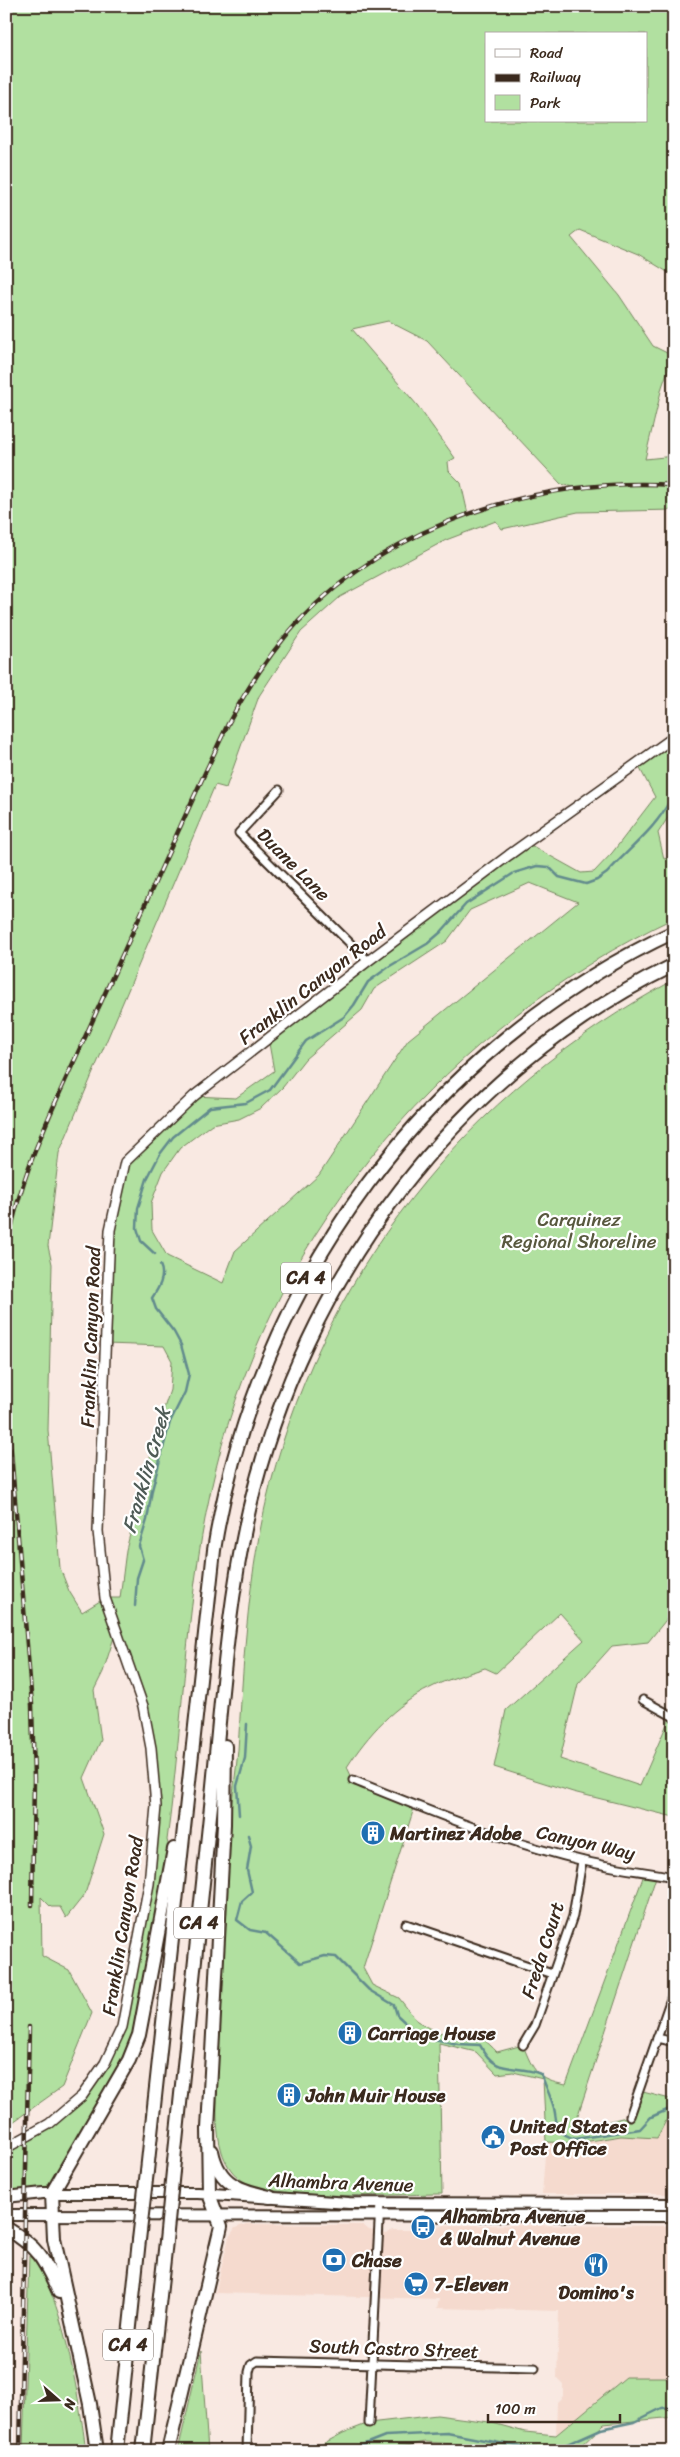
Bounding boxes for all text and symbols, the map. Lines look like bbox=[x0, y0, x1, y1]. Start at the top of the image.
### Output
legend bbox=[485, 32, 648, 122]
text: Road bbox=[530, 40, 563, 66]
text: Railway bbox=[530, 64, 581, 90]
text: Park bbox=[530, 90, 561, 116]
street label: Duane Lane bbox=[249, 820, 339, 909]
street label: Franklin Canyon Road bbox=[231, 914, 395, 1053]
park label: Carquinez Regional Shoreline bbox=[502, 1203, 657, 1258]
street label: Franklin Canyon Road bbox=[71, 1244, 110, 1428]
road number: CA 4 bbox=[281, 1262, 331, 1294]
water label: Franklin Creek bbox=[112, 1401, 182, 1537]
street label: Canyon Way bbox=[533, 1815, 639, 1870]
place label: Martinez Adobe bbox=[389, 1817, 522, 1850]
building icon: Martinez Adobe bbox=[360, 1820, 386, 1846]
street label: Franklin Canyon Road bbox=[92, 1832, 153, 2018]
street label: Freda Court bbox=[511, 1898, 574, 2003]
road number: CA 4 bbox=[174, 1908, 224, 1939]
place label: Carriage House bbox=[367, 2017, 496, 2050]
building icon: Carriage House bbox=[337, 2020, 363, 2046]
place label: John Muir House bbox=[305, 2079, 446, 2112]
building icon: John Muir House bbox=[276, 2082, 302, 2108]
place label: United States Post Office bbox=[510, 2110, 628, 2165]
public building icon: United States Post Office bbox=[480, 2124, 506, 2150]
street label: Alhambra Avenue bbox=[267, 2163, 414, 2202]
place label: Alhambra Avenue & Walnut Avenue bbox=[439, 2200, 586, 2255]
bus stop icon: Alhambra Avenue & Walnut Avenue bbox=[410, 2214, 436, 2240]
place label: Chase bbox=[351, 2244, 402, 2277]
bank icon: Chase bbox=[321, 2247, 347, 2273]
restaurant icon: Domino's bbox=[583, 2252, 609, 2278]
place label: 7-Eleven bbox=[434, 2268, 509, 2301]
supermarket icon: 7-Eleven bbox=[403, 2271, 429, 2297]
place label: Domino's bbox=[558, 2276, 635, 2309]
street label: South Castro Street bbox=[309, 2329, 479, 2368]
road number: CA 4 bbox=[103, 2330, 153, 2360]
north arrow bbox=[32, 2374, 82, 2424]
scale bar bbox=[488, 2392, 620, 2424]
text: N bbox=[56, 2395, 83, 2413]
text: 100 m bbox=[495, 2396, 536, 2422]

